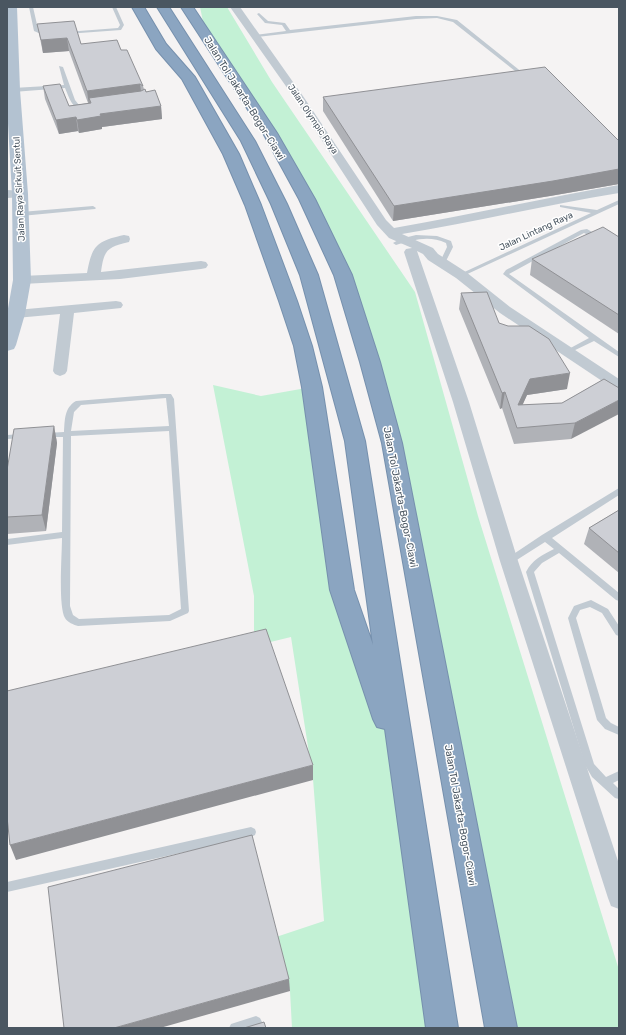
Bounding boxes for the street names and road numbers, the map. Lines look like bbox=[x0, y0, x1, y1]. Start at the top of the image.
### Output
street label: Jalan Tol Jakarta–Bogor–Ciawi bbox=[201, 35, 287, 162]
street label: Jalan Olympic Raya bbox=[286, 82, 340, 156]
street label: Jalan Raya Sirkuit Sentul bbox=[11, 137, 27, 241]
street label: Jalan Lintang Raya bbox=[498, 210, 574, 252]
street label: Jalan Tol Jakarta–Bogor–Ciawi bbox=[380, 426, 420, 569]
street label: Jalan Tol Jakarta–Bogor–Ciawi bbox=[442, 744, 478, 887]

